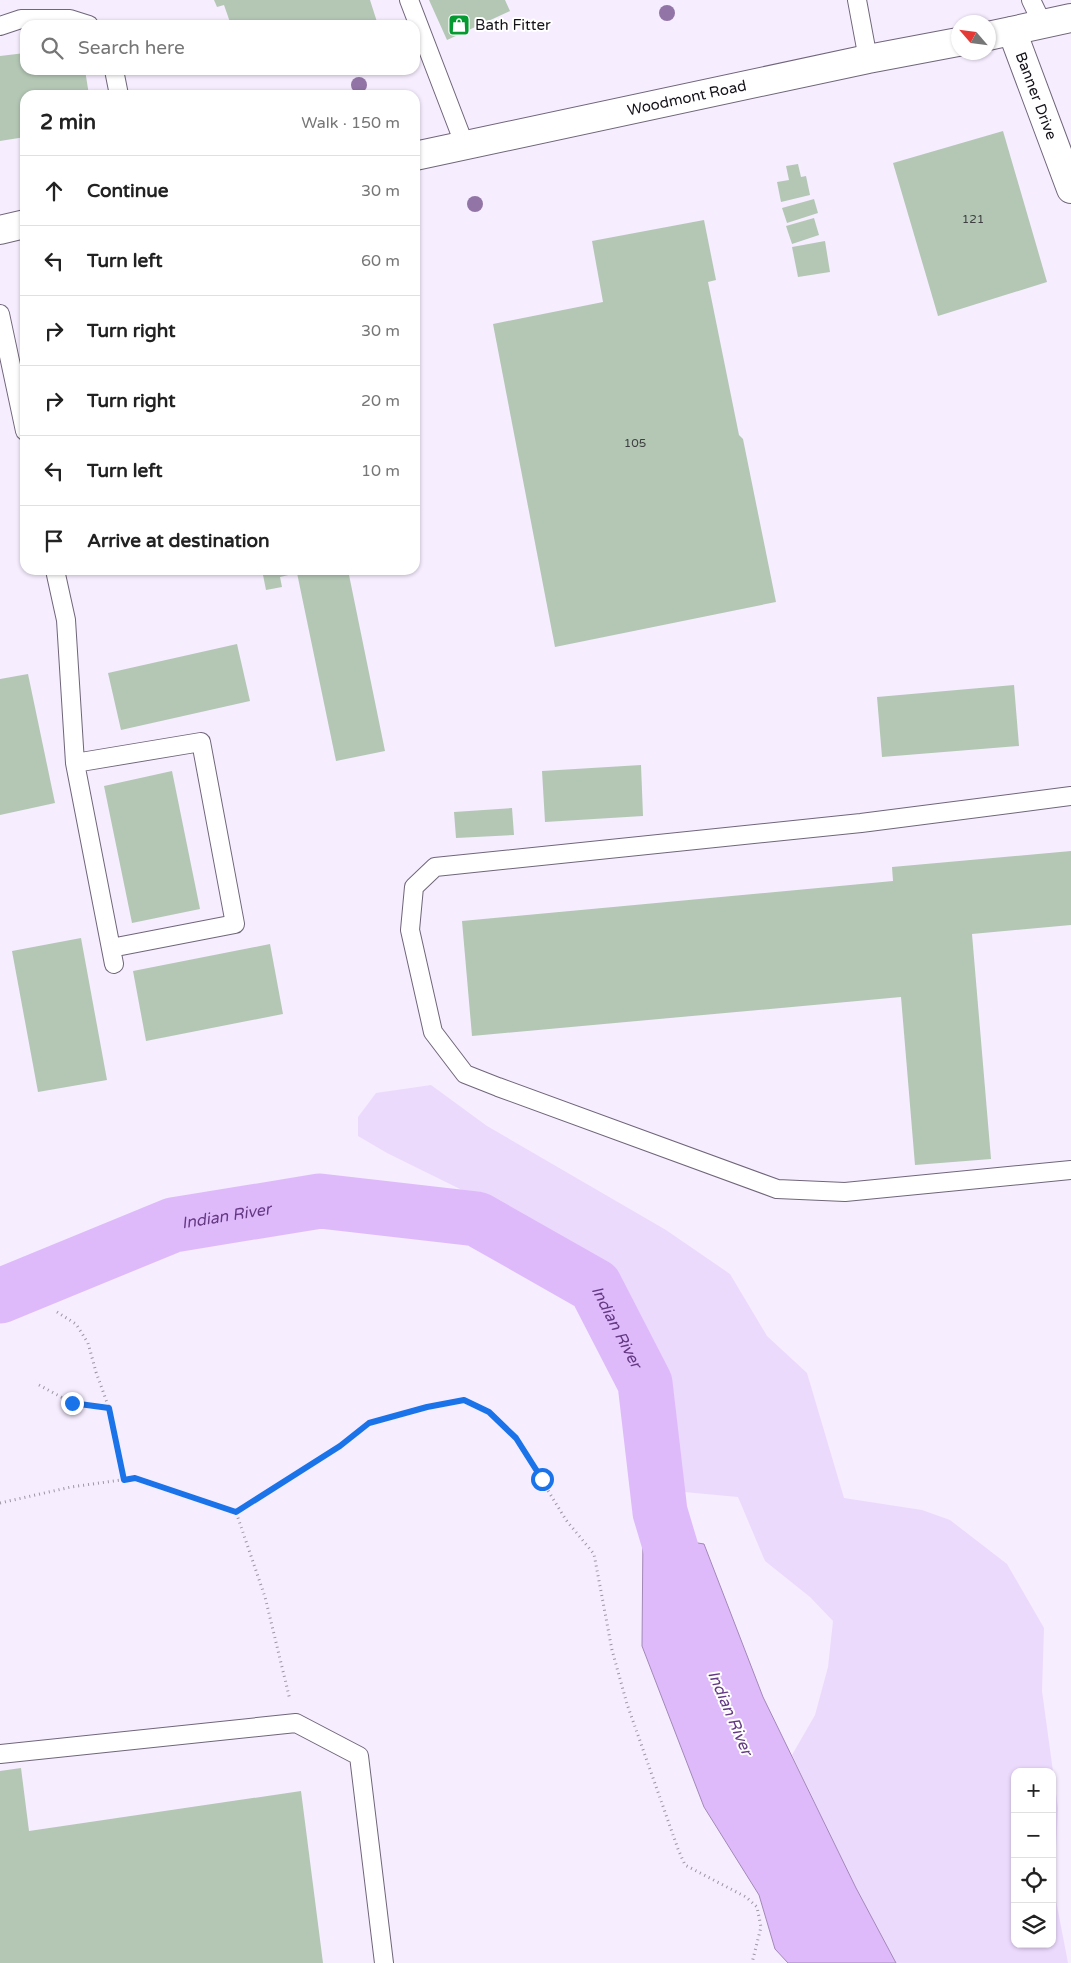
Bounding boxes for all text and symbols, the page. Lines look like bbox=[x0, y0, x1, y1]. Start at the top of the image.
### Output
shop icon: Bath Fitter bbox=[447, 13, 471, 37]
north arrow bbox=[951, 15, 996, 60]
place label: Bath Fitter bbox=[475, 16, 551, 34]
search box bbox=[20, 20, 420, 75]
icon: search bbox=[38, 34, 66, 62]
text: Search here bbox=[78, 37, 185, 59]
street label: Banner Drive bbox=[1012, 49, 1061, 142]
street label: Woodmont Road bbox=[626, 76, 748, 119]
text: 2 min bbox=[40, 110, 96, 135]
text: Walk · 150 m bbox=[301, 113, 400, 133]
icon: ahead bbox=[40, 177, 68, 205]
text: Continue bbox=[87, 180, 169, 202]
text: 30 m bbox=[361, 181, 400, 201]
house number: 121 bbox=[962, 212, 984, 226]
icon: left bbox=[40, 247, 68, 275]
text: Turn left bbox=[87, 250, 163, 272]
text: 60 m bbox=[361, 251, 400, 271]
icon: right bbox=[40, 317, 68, 345]
text: Turn right bbox=[87, 320, 175, 342]
text: 30 m bbox=[361, 321, 400, 341]
icon: right bbox=[40, 387, 68, 415]
text: Turn right bbox=[87, 390, 175, 412]
text: 20 m bbox=[361, 391, 400, 411]
house number: 105 bbox=[624, 436, 646, 450]
icon: left bbox=[40, 457, 68, 485]
text: Turn left bbox=[87, 460, 163, 482]
text: 10 m bbox=[361, 461, 400, 481]
icon: arrive bbox=[40, 527, 68, 555]
text: Arrive at destination bbox=[87, 530, 270, 552]
water label: Indian River bbox=[180, 1199, 274, 1233]
water label: Indian River bbox=[587, 1283, 647, 1373]
route end bbox=[61, 1392, 84, 1415]
route start bbox=[531, 1468, 554, 1491]
water label: Indian River bbox=[703, 1668, 758, 1760]
map controls bbox=[1011, 1768, 1056, 1948]
button: + bbox=[1011, 1768, 1056, 1813]
button: − bbox=[1011, 1813, 1056, 1858]
button: locate bbox=[1011, 1858, 1056, 1903]
button: layers bbox=[1011, 1903, 1056, 1948]

